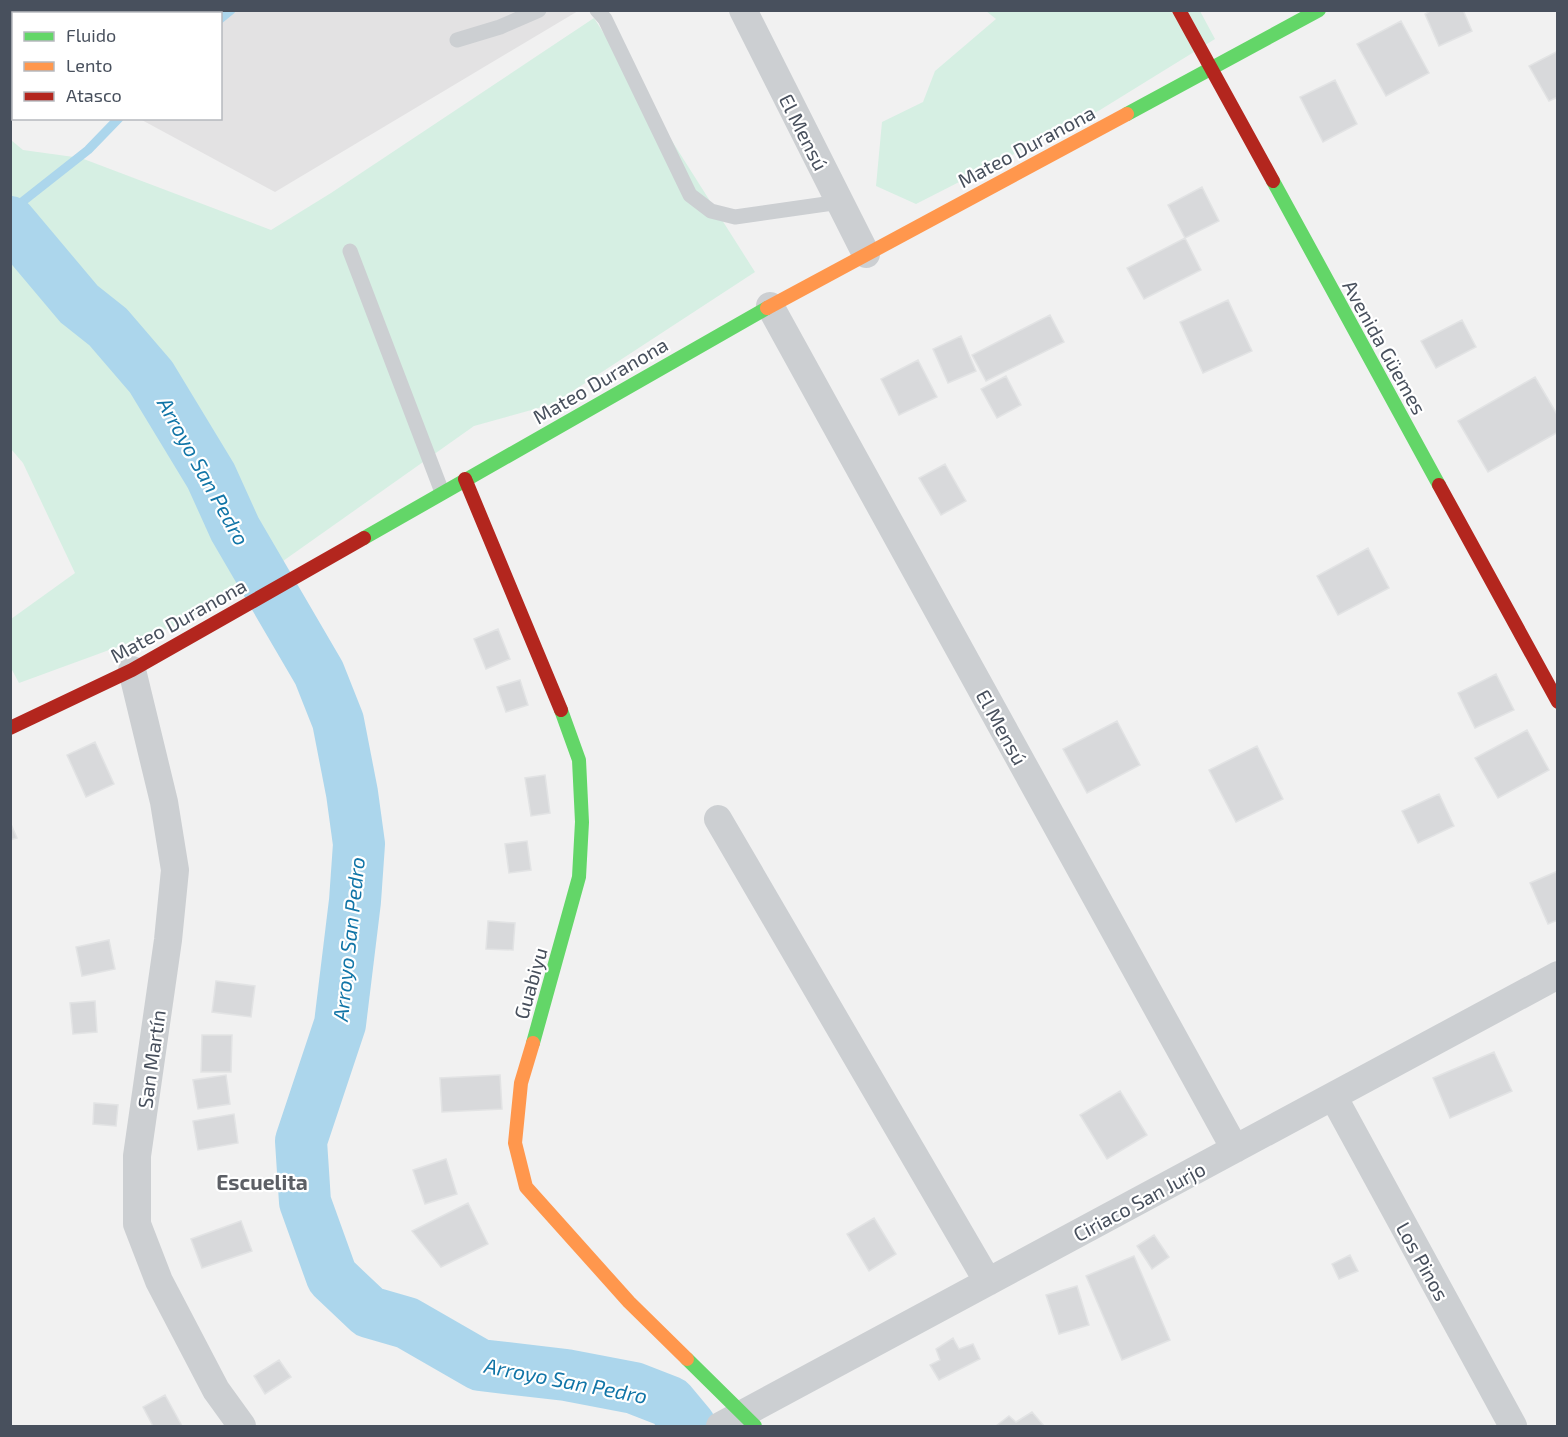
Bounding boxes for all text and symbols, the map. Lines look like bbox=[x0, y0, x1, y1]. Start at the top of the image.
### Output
legend bbox=[12, 12, 222, 120]
text: Fluido bbox=[66, 24, 116, 46]
text: Lento bbox=[66, 54, 112, 76]
text: Atasco bbox=[66, 84, 122, 106]
street label: El Mensú bbox=[775, 90, 833, 174]
street label: Mateo Duranona bbox=[953, 100, 1099, 192]
street label: Avenida Güemes bbox=[1338, 276, 1432, 418]
street label: Mateo Duranona bbox=[528, 332, 672, 428]
water label: Arroyo San Pedro bbox=[152, 392, 255, 550]
street label: Mateo Duranona bbox=[106, 573, 250, 667]
street label: El Mensú bbox=[971, 685, 1033, 769]
water label: Arroyo San Pedro bbox=[327, 855, 370, 1024]
street label: Guabiyu bbox=[508, 944, 552, 1022]
street label: San Martín bbox=[132, 1008, 170, 1110]
street label: Ciriaco San Jurjo bbox=[1069, 1156, 1209, 1246]
district label: Escuelita bbox=[216, 1169, 308, 1194]
street label: Los Pinos bbox=[1392, 1218, 1454, 1304]
water label: Arroyo San Pedro bbox=[481, 1352, 650, 1409]

